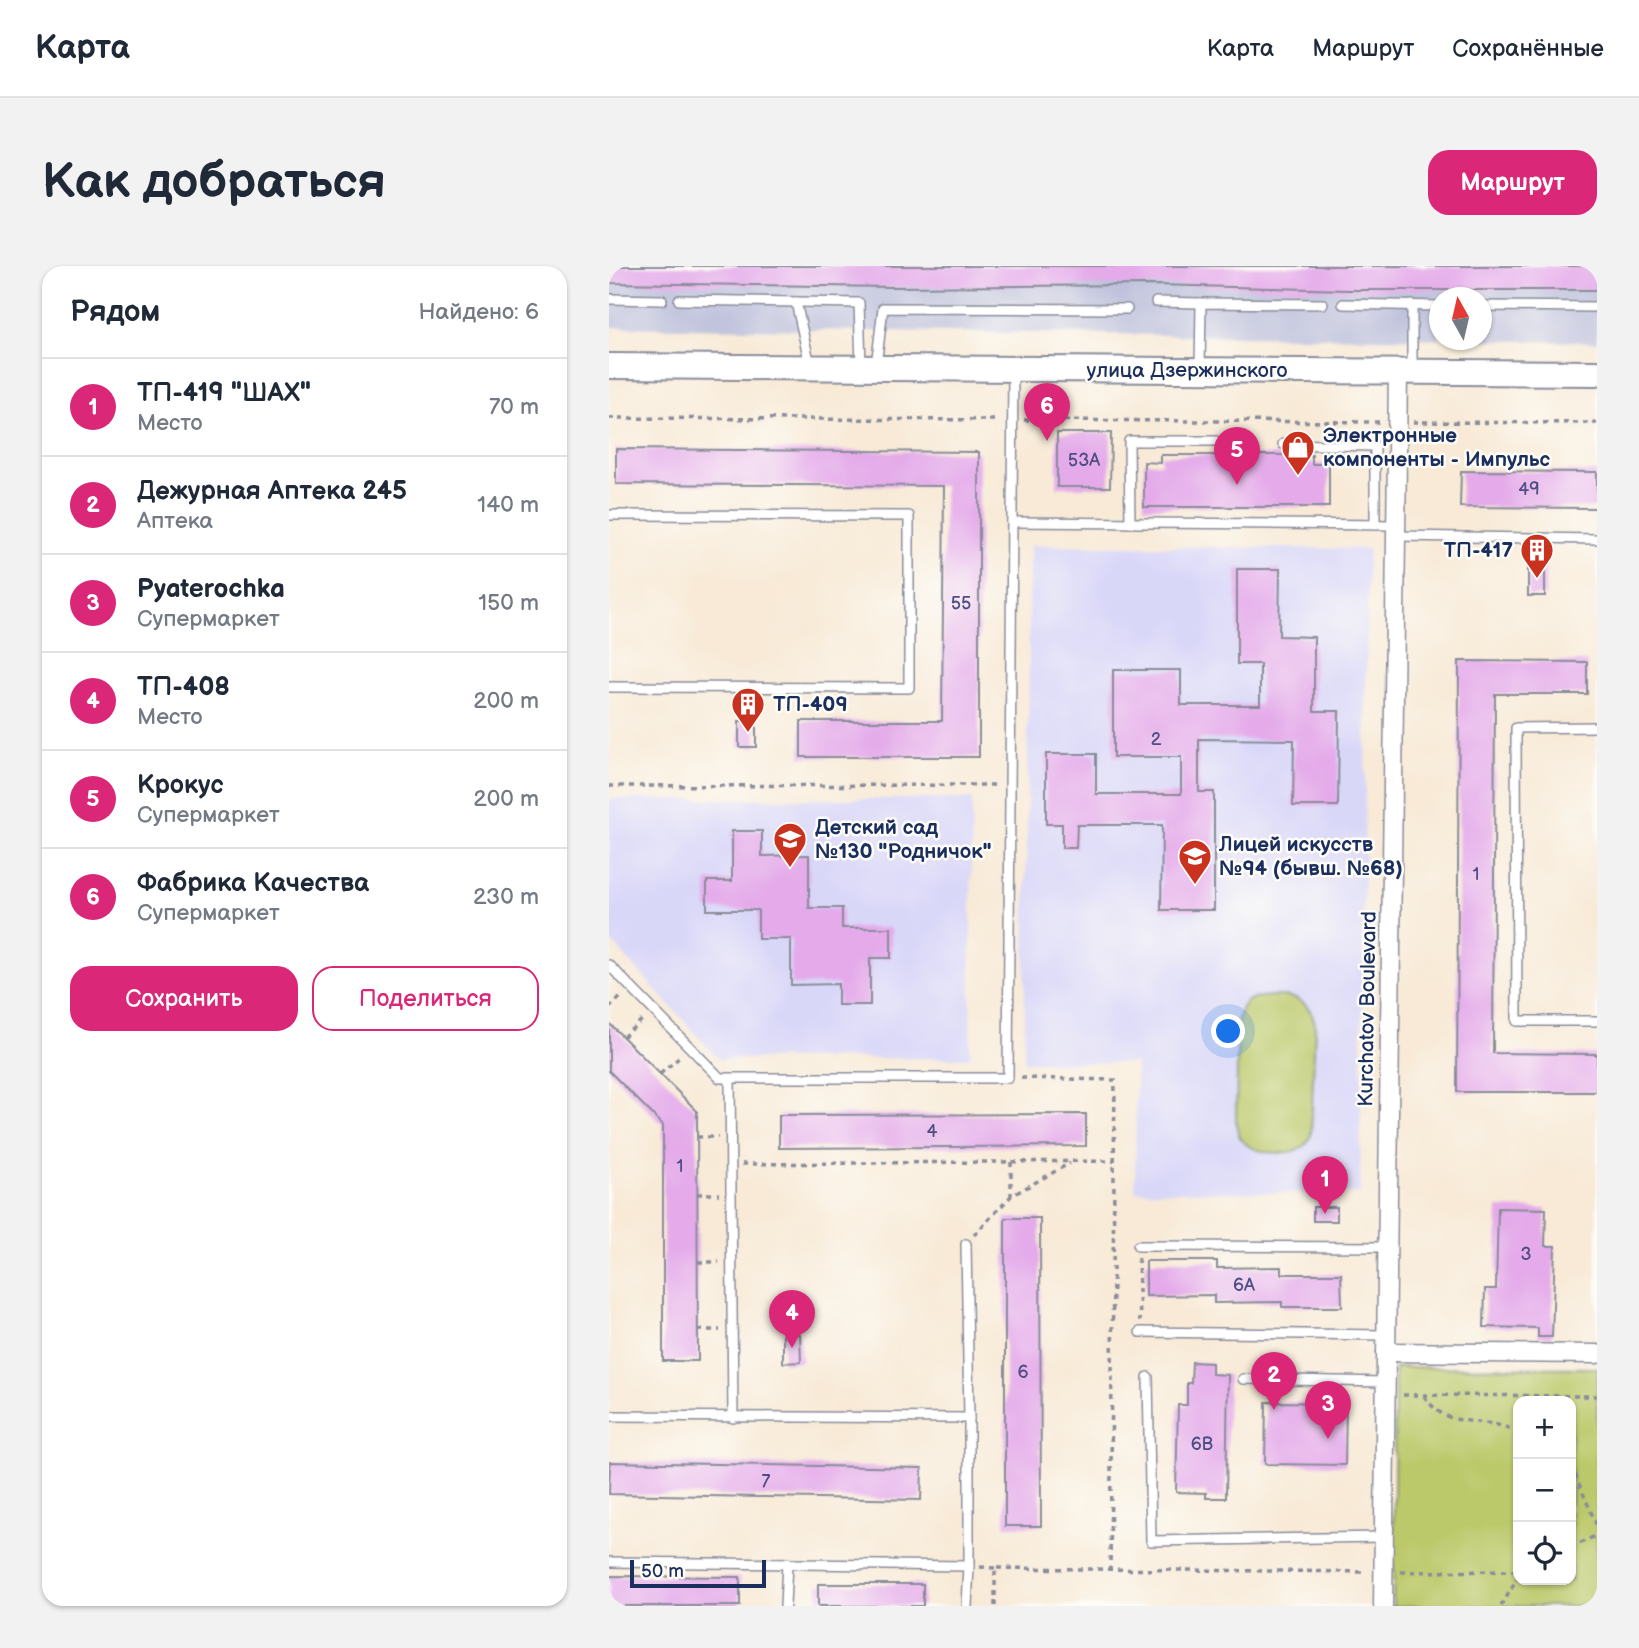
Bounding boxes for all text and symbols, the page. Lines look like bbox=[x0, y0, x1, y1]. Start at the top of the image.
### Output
text: Карта bbox=[35, 28, 130, 68]
text: Карта bbox=[1207, 34, 1274, 63]
text: Маршрут bbox=[1312, 34, 1414, 63]
text: Сохранённые bbox=[1452, 34, 1604, 63]
button: Маршрут bbox=[1428, 150, 1597, 215]
text: Как добраться bbox=[42, 153, 386, 212]
north arrow bbox=[1429, 287, 1492, 350]
text: Рядом bbox=[70, 294, 160, 330]
text: Найдено: 6 bbox=[418, 298, 539, 326]
street label: улица Дзержинского bbox=[1087, 358, 1287, 383]
text: ТП-419 "ШАХ" bbox=[137, 378, 311, 409]
pin: 6 bbox=[1024, 383, 1070, 441]
text: 1 bbox=[88, 393, 98, 421]
text: 70 m bbox=[489, 393, 539, 421]
text: Место bbox=[137, 409, 203, 437]
place label: Электронные компоненты - Импульс bbox=[1323, 423, 1551, 472]
pin: 5 bbox=[1214, 427, 1260, 485]
shop icon: Электронные компоненты - Импульс bbox=[1279, 428, 1317, 477]
house number: 53А bbox=[1068, 450, 1100, 471]
text: Дежурная Аптека 245 bbox=[137, 476, 407, 507]
house number: 49 bbox=[1518, 479, 1540, 500]
text: 2 bbox=[86, 491, 100, 519]
text: 140 m bbox=[477, 491, 539, 519]
text: Аптека bbox=[137, 507, 213, 535]
building icon: ТП-417 bbox=[1518, 531, 1556, 580]
place label: ТП-417 bbox=[1444, 538, 1513, 563]
text: Pyaterochka bbox=[137, 574, 285, 605]
text: 3 bbox=[86, 589, 100, 617]
text: 150 m bbox=[478, 589, 539, 617]
house number: 55 bbox=[951, 593, 971, 614]
text: Супермаркет bbox=[137, 605, 280, 633]
text: ТП-408 bbox=[137, 672, 230, 703]
building icon: ТП-409 bbox=[729, 685, 767, 734]
text: 4 bbox=[86, 687, 100, 715]
text: 200 m bbox=[473, 687, 539, 715]
place label: ТП-409 bbox=[773, 692, 848, 717]
text: Место bbox=[137, 703, 203, 731]
house number: 2 bbox=[1151, 729, 1162, 750]
text: Крокус bbox=[137, 770, 224, 801]
text: 5 bbox=[86, 785, 100, 813]
text: 200 m bbox=[473, 785, 539, 813]
text: Супермаркет bbox=[137, 801, 280, 829]
place label: Детский сад №130 "Родничок" bbox=[815, 815, 992, 864]
school or university icon: Детский сад №130 "Родничок" bbox=[771, 820, 809, 869]
place label: Лицей искусств №94 (бывш. №68) bbox=[1218, 832, 1403, 881]
school or university icon: Лицей искусств №94 (бывш. №68) bbox=[1176, 837, 1214, 886]
house number: 1 bbox=[1473, 864, 1479, 885]
text: Фабрика Качества bbox=[137, 868, 369, 899]
text: 6 bbox=[86, 883, 100, 911]
text: 230 m bbox=[473, 883, 539, 911]
text: Супермаркет bbox=[137, 899, 280, 927]
street label: Kurchatov Boulevard bbox=[1353, 911, 1382, 1107]
button: Сохранить bbox=[70, 966, 298, 1031]
button: Поделиться bbox=[312, 966, 539, 1031]
your location bbox=[1211, 1014, 1245, 1048]
house number: 4 bbox=[927, 1121, 938, 1142]
house number: 1 bbox=[677, 1156, 683, 1177]
pin: 1 bbox=[1302, 1156, 1348, 1214]
house number: 3 bbox=[1520, 1244, 1532, 1265]
house number: 6А bbox=[1233, 1275, 1255, 1296]
pin: 4 bbox=[769, 1290, 815, 1348]
pin: 2 bbox=[1251, 1352, 1297, 1410]
house number: 6 bbox=[1018, 1362, 1029, 1383]
pin: 3 bbox=[1305, 1381, 1351, 1439]
map controls bbox=[1513, 1396, 1576, 1585]
button: + bbox=[1513, 1396, 1576, 1459]
house number: 6В bbox=[1191, 1434, 1213, 1455]
button: − bbox=[1513, 1459, 1576, 1522]
house number: 7 bbox=[762, 1471, 771, 1492]
button: locate bbox=[1513, 1522, 1576, 1585]
scale bar bbox=[630, 1557, 767, 1589]
text: 50 m bbox=[641, 1560, 684, 1583]

